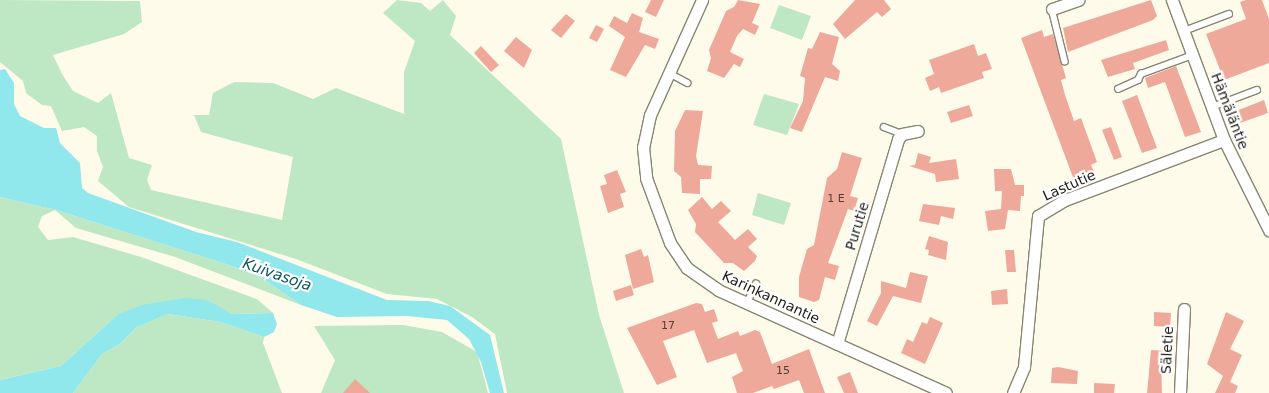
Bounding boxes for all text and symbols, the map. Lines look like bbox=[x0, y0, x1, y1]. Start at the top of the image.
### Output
street label: Hämäläntie bbox=[1208, 70, 1252, 152]
street label: Lastutie bbox=[1040, 166, 1098, 204]
house number: 1 E bbox=[827, 192, 845, 206]
street label: Purutie bbox=[842, 200, 872, 252]
water label: Kuivasoja bbox=[240, 255, 314, 295]
street label: Karinkannantie bbox=[720, 267, 822, 327]
house number: 17 bbox=[661, 319, 675, 333]
street label: Säletie bbox=[1157, 326, 1177, 374]
house number: 15 bbox=[776, 364, 790, 378]

